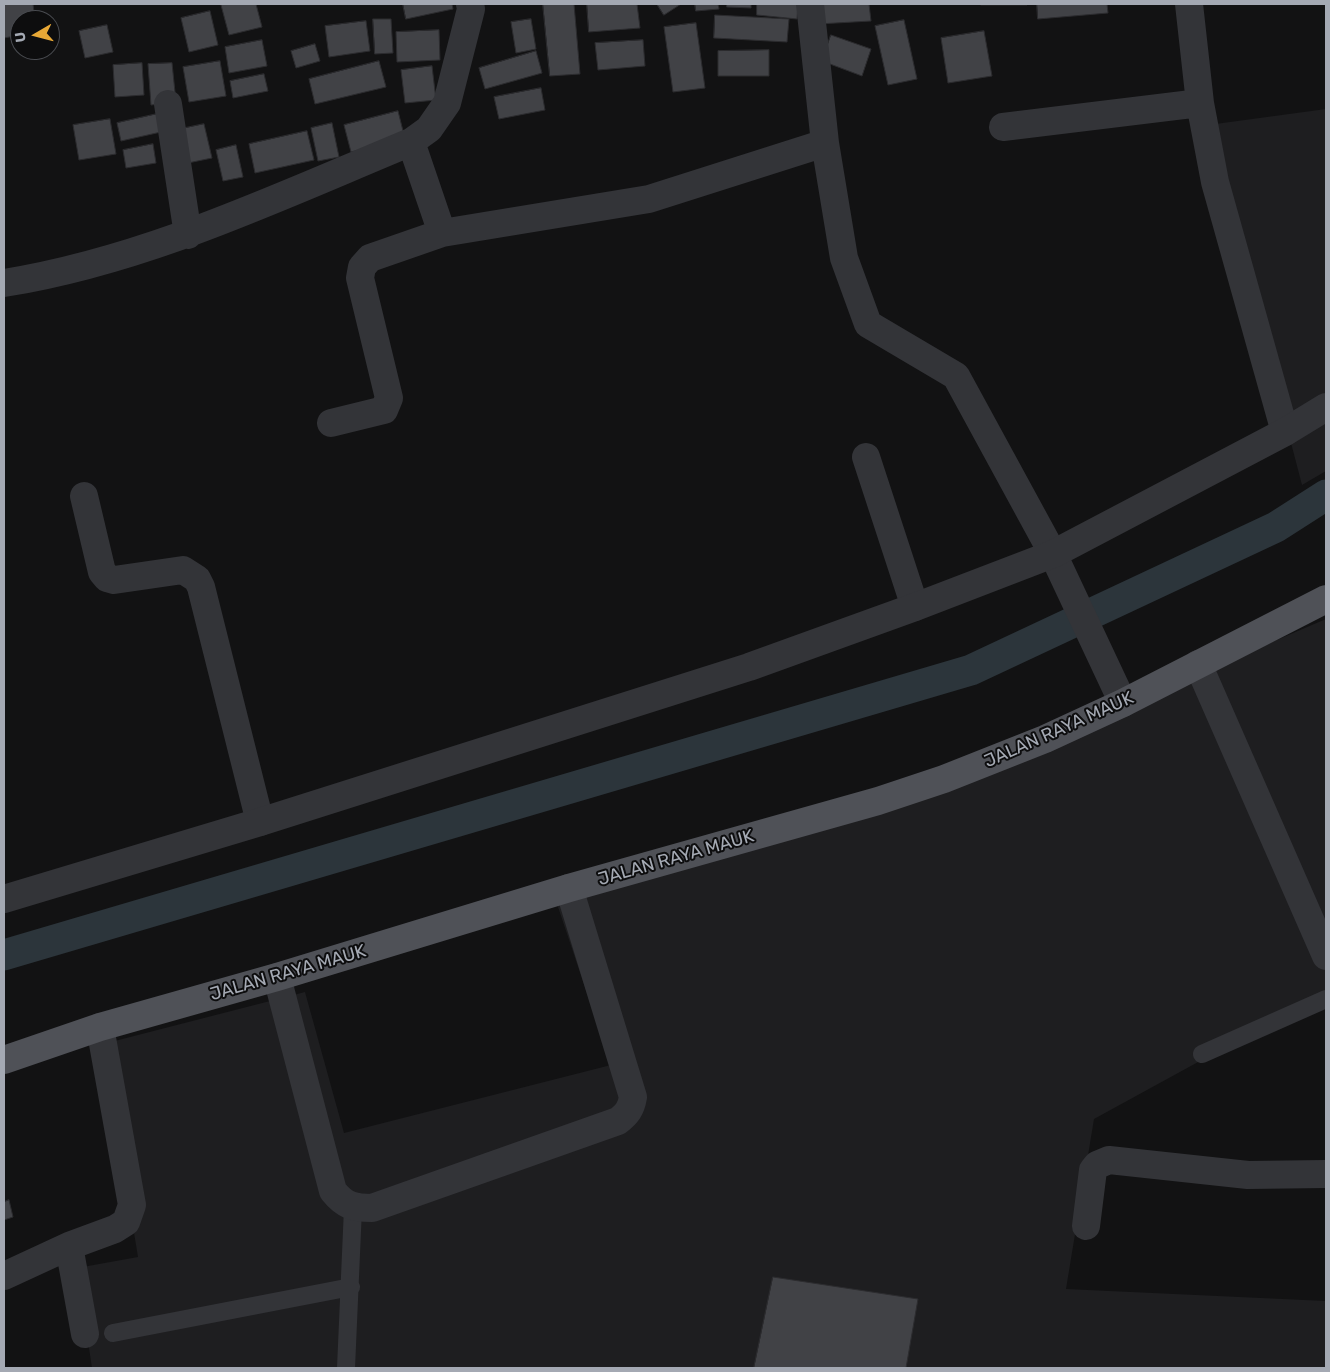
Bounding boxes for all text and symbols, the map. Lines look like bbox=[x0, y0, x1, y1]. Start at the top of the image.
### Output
north arrow bbox=[10, 10, 60, 60]
text: U bbox=[12, 31, 30, 43]
street label: JALAN RAYA MAUK bbox=[981, 687, 1137, 773]
street label: JALAN RAYA MAUK bbox=[596, 825, 756, 891]
street label: JALAN RAYA MAUK bbox=[208, 940, 368, 1006]

